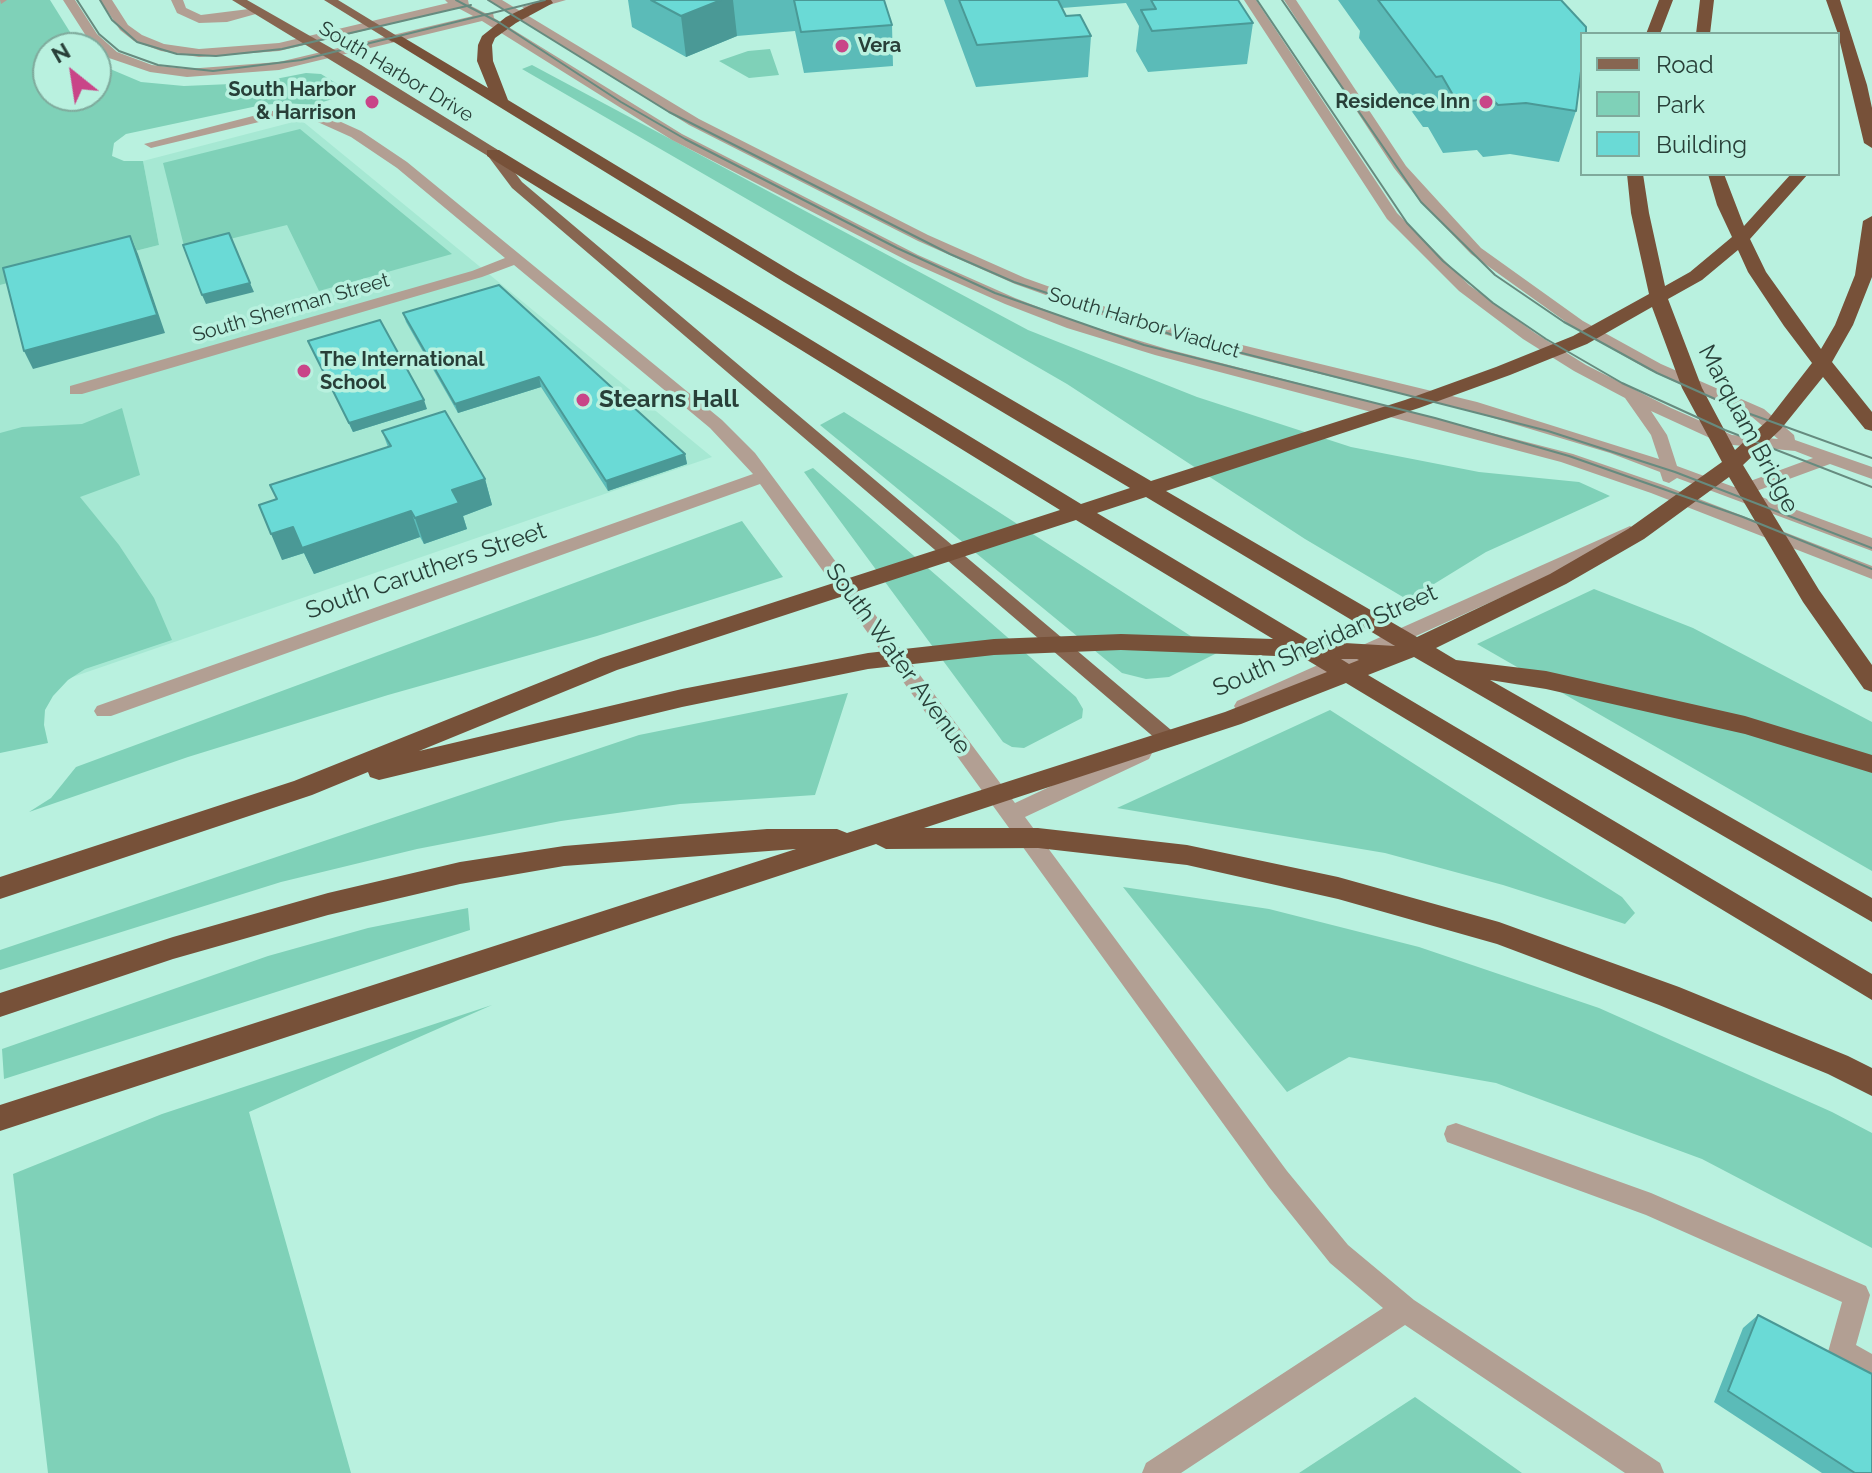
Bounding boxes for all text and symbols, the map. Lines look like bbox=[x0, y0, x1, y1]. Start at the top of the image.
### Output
street label: South Harbor Drive bbox=[314, 16, 478, 128]
north arrow bbox=[32, 32, 112, 112]
legend bbox=[1580, 32, 1840, 176]
place label: Vera bbox=[858, 34, 901, 58]
text: N bbox=[47, 37, 75, 68]
marker: Vera bbox=[833, 37, 851, 55]
text: Road bbox=[1656, 50, 1714, 79]
place label: South Harbor & Harrison bbox=[228, 78, 356, 125]
place label: Residence Inn bbox=[1335, 90, 1470, 114]
text: Park bbox=[1656, 90, 1705, 119]
marker: South Harbor & Harrison bbox=[363, 93, 381, 111]
marker: Residence Inn bbox=[1477, 93, 1495, 111]
text: Building bbox=[1656, 130, 1747, 159]
street label: South Sherman Street bbox=[190, 268, 392, 348]
street label: South Harbor Viaduct bbox=[1045, 282, 1243, 364]
street label: Marquam Bridge bbox=[1692, 340, 1804, 518]
place label: The International School bbox=[320, 348, 485, 395]
marker: The International School bbox=[295, 362, 313, 380]
place label: Stearns Hall bbox=[599, 386, 739, 414]
marker: Stearns Hall bbox=[574, 391, 592, 409]
street label: South Caruthers Street bbox=[302, 516, 550, 626]
street label: South Water Avenue bbox=[819, 558, 977, 760]
street label: South Sheridan Street bbox=[1209, 579, 1441, 703]

